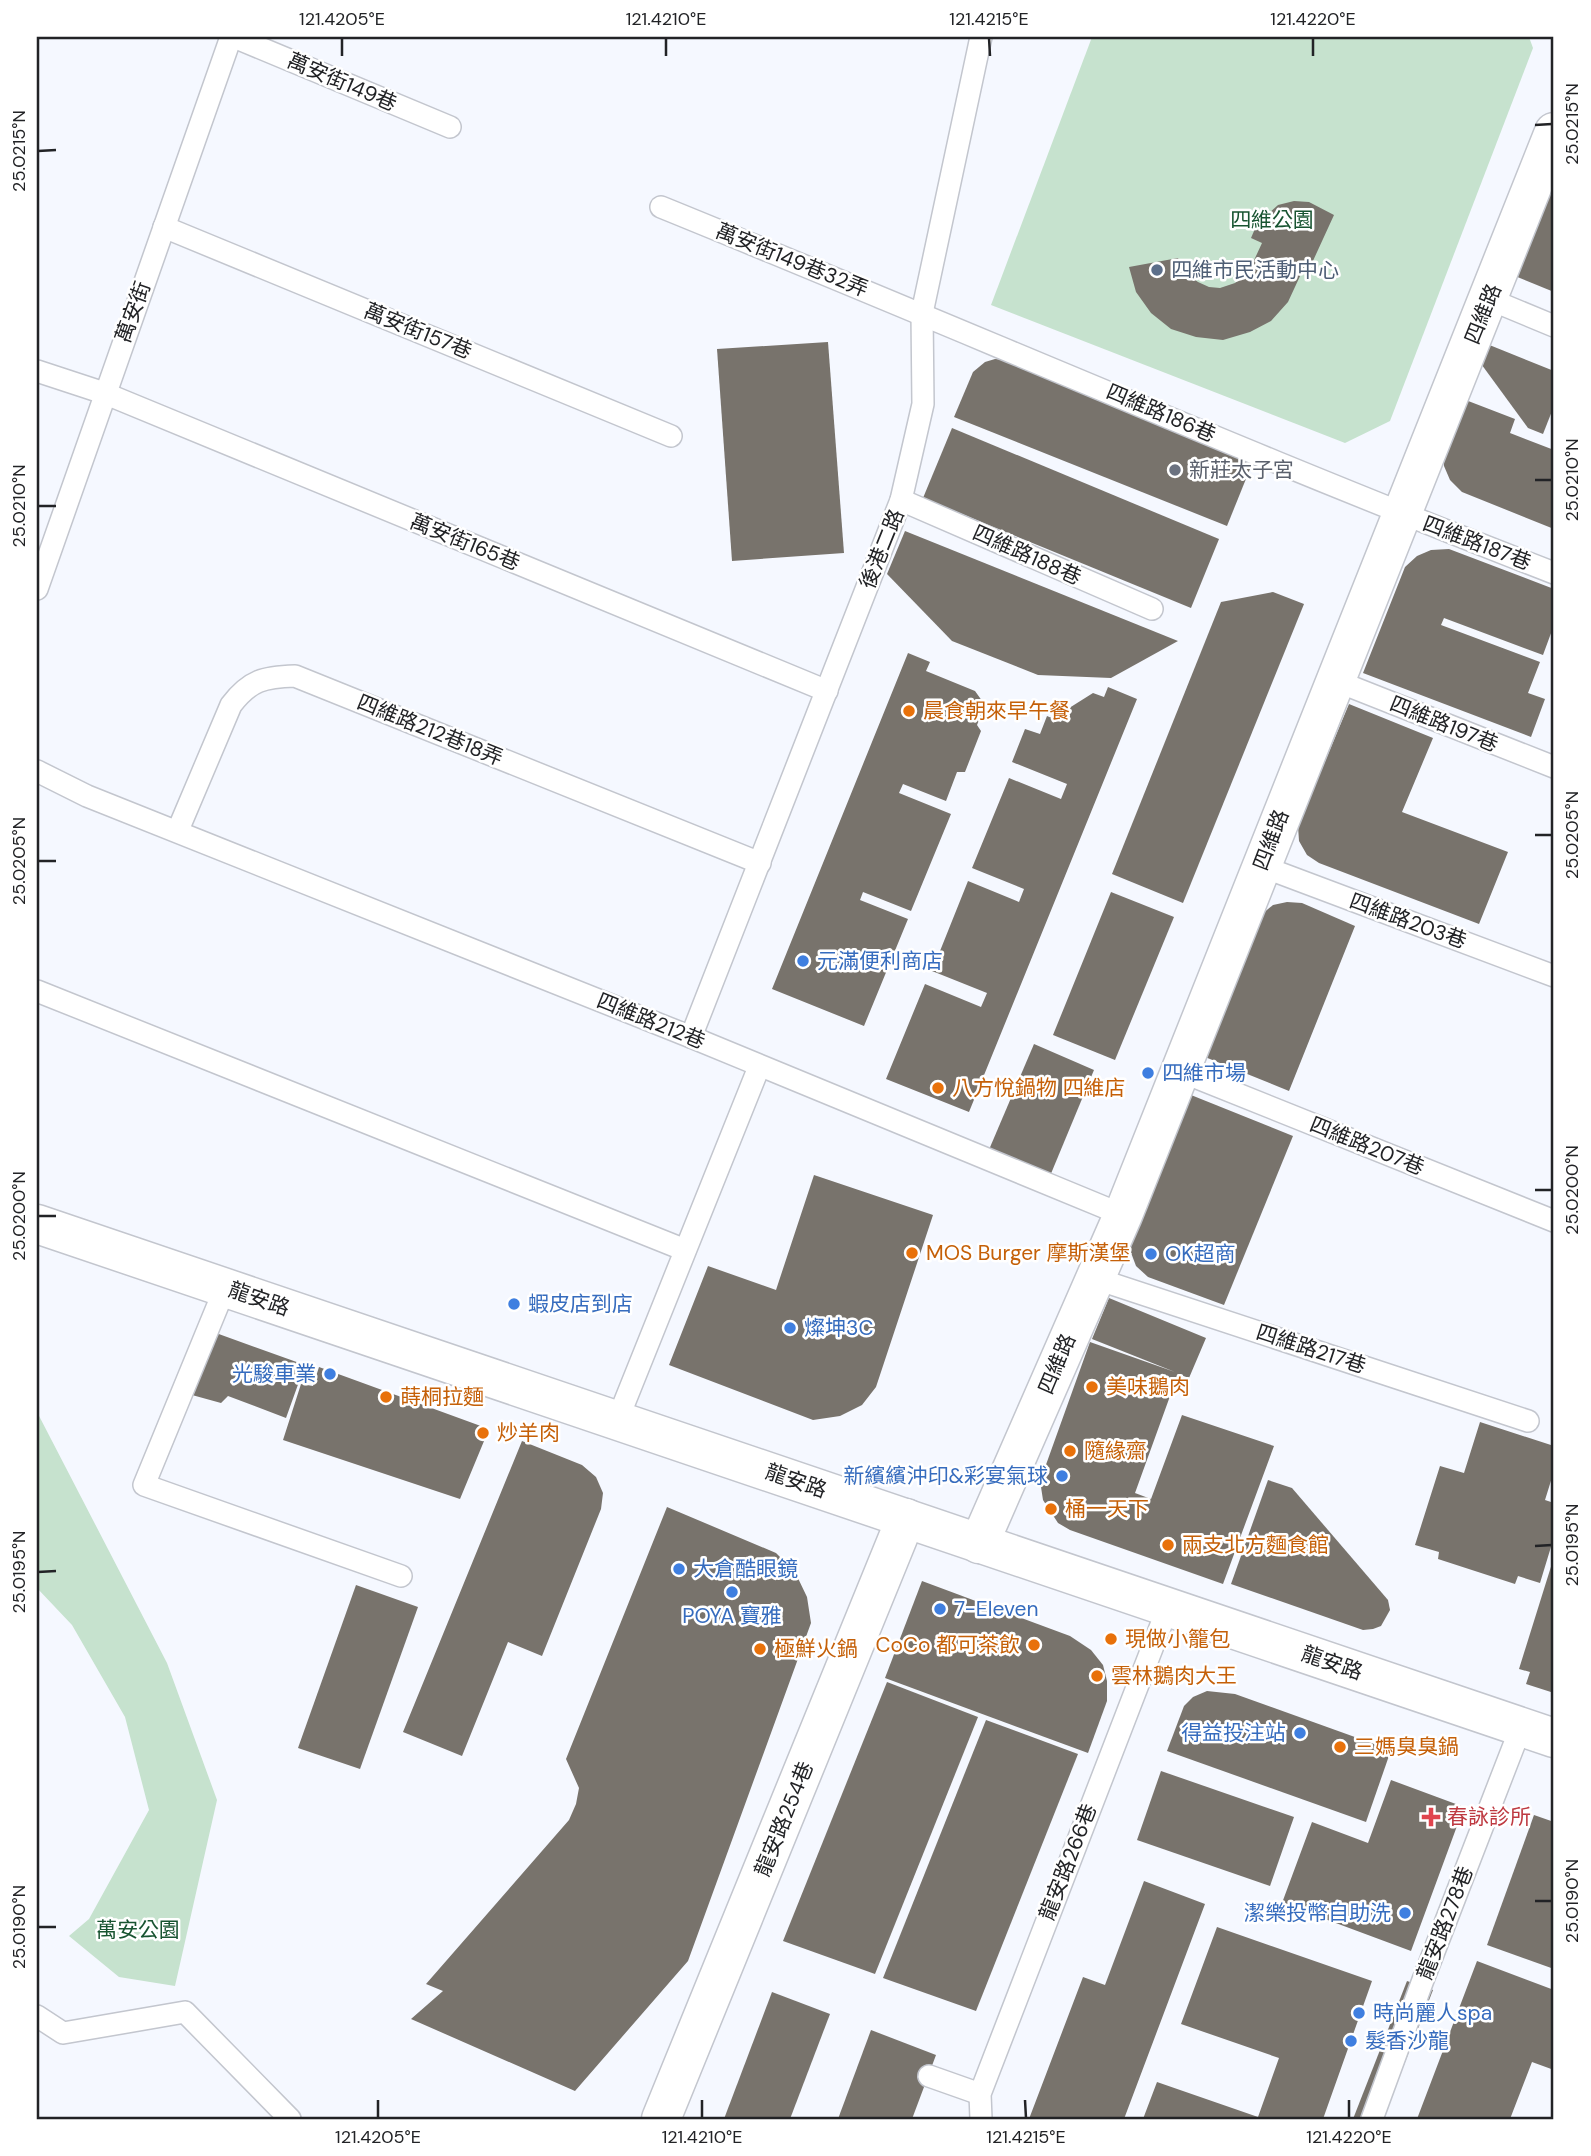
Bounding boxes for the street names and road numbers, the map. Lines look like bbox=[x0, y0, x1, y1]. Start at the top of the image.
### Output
street label: 萬安街149巷 bbox=[283, 46, 401, 118]
street label: 萬安街149巷32弄 bbox=[712, 217, 872, 303]
street label: 萬安街 bbox=[109, 278, 157, 346]
street label: 四維路 bbox=[1458, 280, 1508, 348]
street label: 萬安街157巷 bbox=[360, 297, 476, 365]
street label: 四維路186巷 bbox=[1102, 377, 1220, 449]
street label: 後港二路 bbox=[853, 505, 911, 593]
street label: 萬安街165巷 bbox=[406, 507, 524, 577]
street label: 四維路187巷 bbox=[1419, 510, 1535, 576]
street label: 四維路188巷 bbox=[968, 519, 1086, 591]
street label: 四維路212巷18弄 bbox=[353, 688, 507, 772]
street label: 四維路197巷 bbox=[1386, 690, 1502, 758]
street label: 四維路 bbox=[1247, 806, 1295, 874]
street label: 四維路203巷 bbox=[1346, 887, 1470, 955]
street label: 四維路212巷 bbox=[593, 987, 709, 1055]
street label: 四維路207巷 bbox=[1306, 1110, 1428, 1182]
street label: 龍安路 bbox=[225, 1276, 293, 1322]
street label: 四維路217巷 bbox=[1253, 1318, 1369, 1380]
street label: 四維路 bbox=[1032, 1330, 1082, 1398]
street label: 龍安路 bbox=[762, 1458, 830, 1504]
street label: 龍安路 bbox=[1298, 1640, 1366, 1686]
street label: 龍安路254巷 bbox=[748, 1757, 820, 1881]
street label: 龍安路266巷 bbox=[1033, 1800, 1103, 1924]
street label: 龍安路278巷 bbox=[1411, 1862, 1479, 1984]

